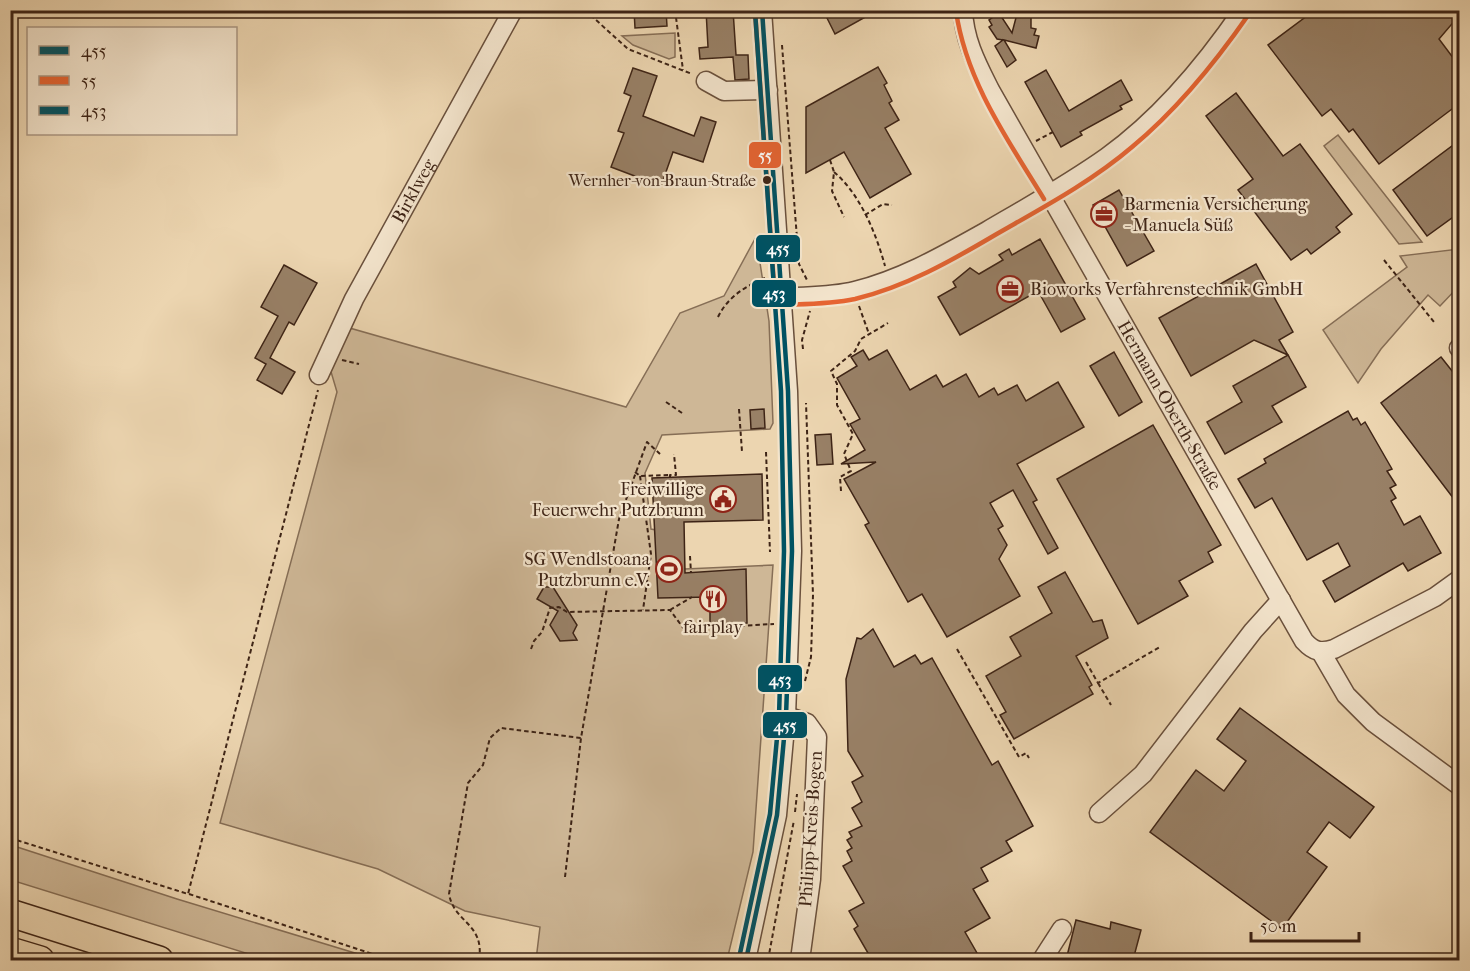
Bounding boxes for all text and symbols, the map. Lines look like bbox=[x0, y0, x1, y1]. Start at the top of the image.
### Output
legend bbox=[27, 27, 237, 135]
text: 455 bbox=[81, 41, 107, 62]
text: 55 bbox=[81, 71, 97, 92]
text: 453 bbox=[81, 101, 106, 122]
line badge: 55 bbox=[748, 141, 782, 169]
text: 55 bbox=[758, 146, 772, 165]
street label: Birklweg bbox=[387, 155, 440, 227]
place label: Wernher-von-Braun-Straße bbox=[568, 171, 756, 190]
marker: Wernher-von-Braun-Straße bbox=[761, 174, 773, 186]
place label: Barmenia Versicherung - Manuela Süß bbox=[1124, 194, 1308, 236]
office icon: Barmenia Versicherung - Manuela Süß bbox=[1089, 199, 1119, 229]
line badge: 455 bbox=[755, 234, 801, 263]
text: 455 bbox=[766, 239, 789, 259]
office icon: Bioworks Verfahrenstechnik GmbH bbox=[995, 274, 1025, 304]
line badge: 453 bbox=[751, 279, 797, 308]
place label: Bioworks Verfahrenstechnik GmbH bbox=[1030, 279, 1303, 300]
text: 453 bbox=[762, 284, 785, 304]
street label: Hermann-Oberth-Straße bbox=[1113, 317, 1226, 494]
place label: Freiwillige Feuerwehr Putzbrunn bbox=[532, 479, 705, 521]
public building icon: Freiwillige Feuerwehr Putzbrunn bbox=[708, 484, 738, 514]
place label: SG Wendlstoana Putzbrunn e.V. bbox=[524, 549, 651, 591]
sports icon: SG Wendlstoana Putzbrunn e.V. bbox=[654, 554, 684, 584]
restaurant icon: fairplay bbox=[698, 584, 728, 614]
place label: fairplay bbox=[683, 617, 744, 638]
line badge: 453 bbox=[757, 664, 803, 693]
text: 453 bbox=[768, 670, 791, 690]
line badge: 455 bbox=[762, 711, 808, 739]
text: 455 bbox=[773, 716, 796, 736]
street label: Philipp-Kreis-Bogen bbox=[795, 750, 827, 908]
scale bar bbox=[1251, 905, 1359, 943]
text: 50 m bbox=[1260, 916, 1297, 937]

